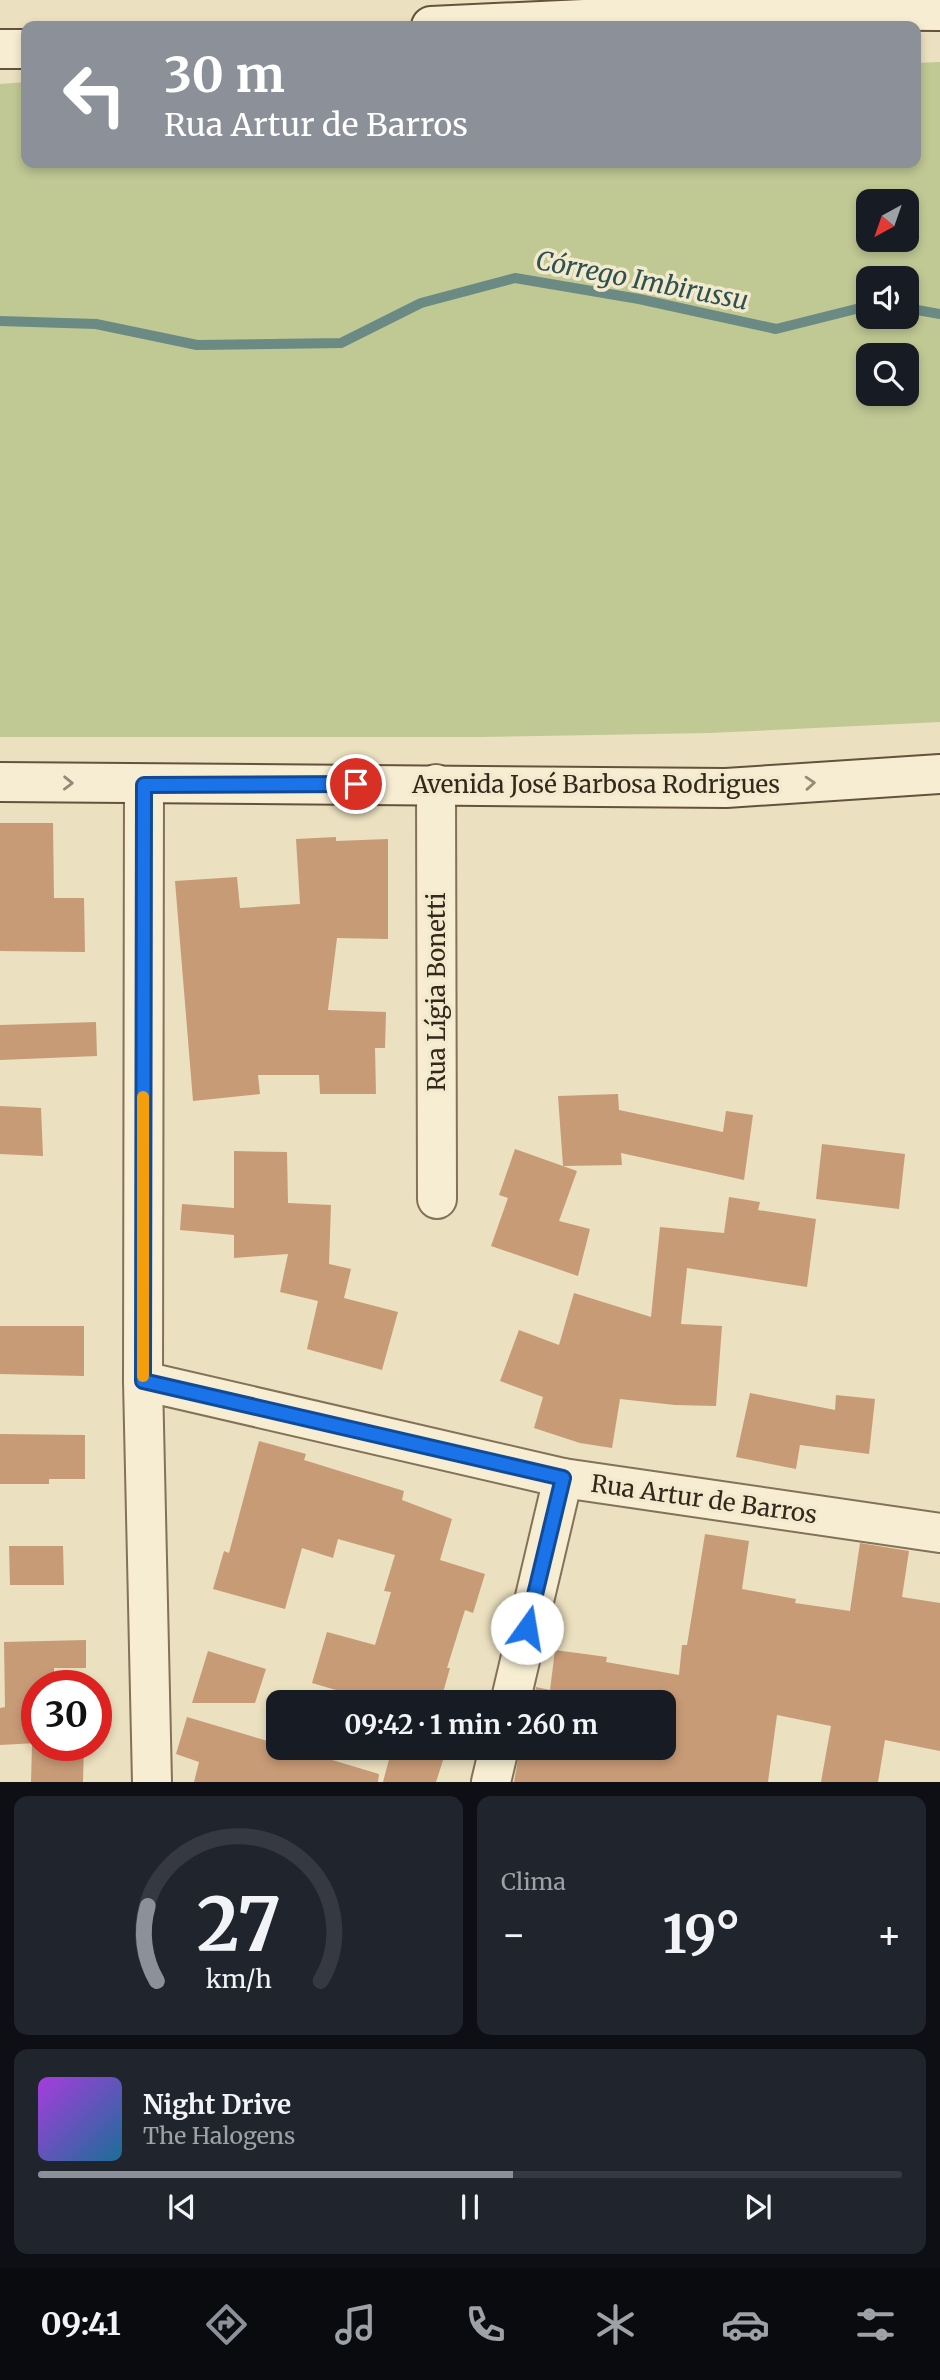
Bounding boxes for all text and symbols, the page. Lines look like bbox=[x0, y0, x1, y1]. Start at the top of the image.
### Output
text: 30 m bbox=[164, 44, 285, 105]
icon: left bbox=[49, 49, 140, 140]
text: Rua Artur de Barros bbox=[164, 105, 468, 145]
north arrow bbox=[856, 189, 919, 252]
map controls bbox=[856, 189, 919, 406]
water label: Córrego Imbirussu bbox=[533, 243, 751, 317]
button: sound bbox=[856, 266, 919, 329]
button: search bbox=[856, 343, 919, 406]
pin bbox=[326, 754, 386, 814]
icon: arrive bbox=[337, 765, 375, 803]
street label: Avenida José Barbosa Rodrigues bbox=[411, 769, 780, 800]
one-way arrow bbox=[63, 775, 74, 791]
one-way arrow bbox=[805, 775, 816, 790]
street label: Rua Lígia Bonetti bbox=[421, 892, 452, 1092]
street label: Rua Artur de Barros bbox=[589, 1468, 819, 1530]
position arrow bbox=[490, 1591, 564, 1665]
speed limit sign: 30 bbox=[21, 1670, 112, 1761]
text: 09:42 · 1 min · 260 m bbox=[344, 1708, 598, 1741]
text: Clima bbox=[501, 1867, 566, 1896]
text: 27 bbox=[196, 1880, 281, 1972]
text: 19° bbox=[663, 1902, 741, 1967]
text: − bbox=[501, 1911, 526, 1958]
text: + bbox=[877, 1911, 902, 1958]
text: km/h bbox=[205, 1963, 272, 1995]
text: Night Drive bbox=[143, 2088, 291, 2121]
text: The Halogens bbox=[143, 2121, 295, 2150]
icon: previous bbox=[163, 2188, 201, 2226]
icon: pause bbox=[451, 2188, 489, 2226]
icon: next bbox=[739, 2188, 777, 2226]
icon: directions bbox=[202, 2300, 251, 2349]
icon: music bbox=[331, 2300, 380, 2349]
icon: phone bbox=[461, 2300, 510, 2349]
icon: climate bbox=[591, 2300, 640, 2349]
icon: car bbox=[721, 2300, 770, 2349]
icon: filters bbox=[851, 2300, 900, 2349]
text: 09:41 bbox=[40, 2304, 121, 2344]

